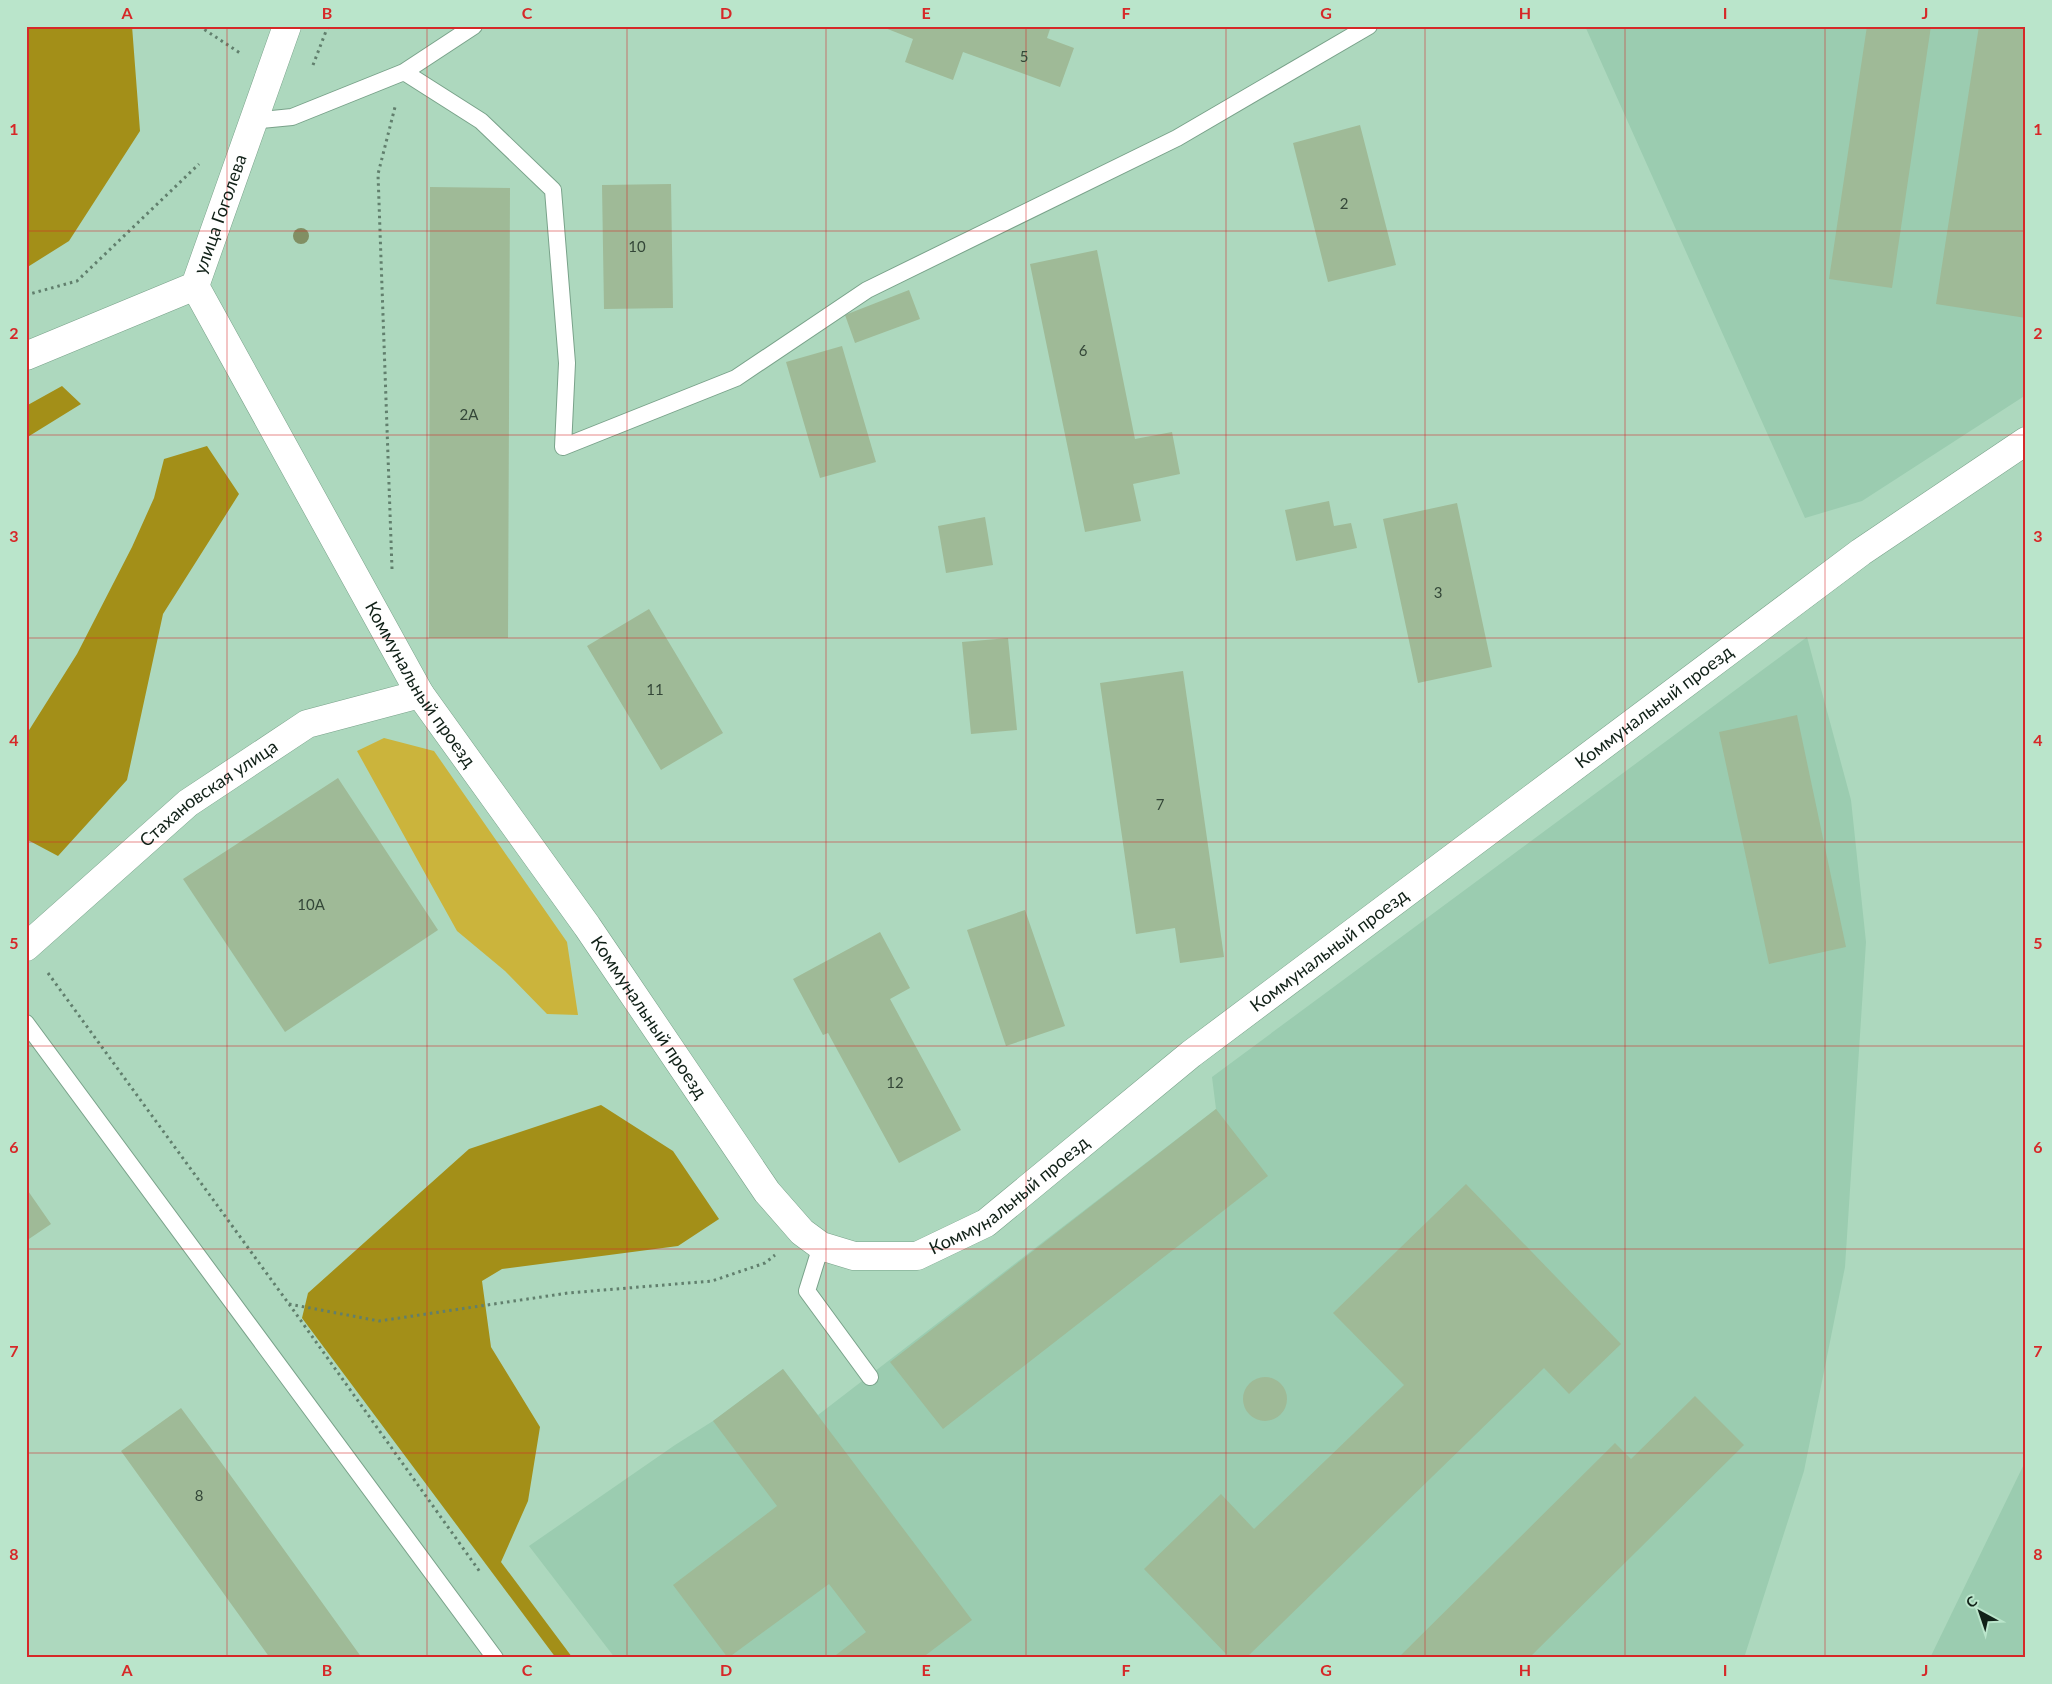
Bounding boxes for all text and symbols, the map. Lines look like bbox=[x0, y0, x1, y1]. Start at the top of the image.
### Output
text: A bbox=[120, 3, 133, 22]
text: B bbox=[322, 3, 332, 22]
text: C bbox=[522, 3, 533, 22]
text: D bbox=[720, 3, 732, 22]
text: E bbox=[921, 3, 931, 22]
text: F bbox=[1121, 3, 1131, 22]
text: G bbox=[1320, 3, 1332, 22]
text: H bbox=[1519, 3, 1531, 22]
text: I bbox=[1723, 3, 1727, 22]
text: J bbox=[1922, 3, 1928, 22]
house number: 5 bbox=[1020, 47, 1028, 65]
text: 1 bbox=[9, 119, 19, 138]
text: 1 bbox=[2033, 119, 2043, 138]
street label: улица Гоголева bbox=[188, 151, 251, 277]
house number: 2 bbox=[1340, 194, 1348, 212]
house number: 10 bbox=[628, 237, 646, 255]
text: 2 bbox=[9, 323, 19, 342]
text: 2 bbox=[2033, 323, 2043, 342]
house number: 6 bbox=[1079, 341, 1088, 359]
house number: 2А bbox=[460, 405, 479, 423]
text: 3 bbox=[9, 526, 19, 545]
text: 3 bbox=[2033, 526, 2043, 545]
house number: 3 bbox=[1434, 583, 1442, 601]
street label: Коммунальный проезд bbox=[361, 597, 481, 771]
street label: Коммунальный проезд bbox=[1570, 640, 1737, 773]
house number: 11 bbox=[646, 680, 664, 698]
text: 4 bbox=[9, 730, 19, 749]
text: 4 bbox=[2033, 730, 2043, 749]
street label: Стахановская улица bbox=[134, 735, 281, 851]
house number: 7 bbox=[1156, 795, 1165, 813]
street label: Коммунальный проезд bbox=[1245, 883, 1412, 1016]
house number: 10А bbox=[297, 895, 326, 913]
street label: Коммунальный проезд bbox=[587, 931, 712, 1102]
text: 5 bbox=[9, 933, 19, 952]
text: 5 bbox=[2033, 933, 2043, 952]
house number: 12 bbox=[886, 1073, 904, 1091]
street label: Коммунальный проезд bbox=[925, 1131, 1093, 1259]
text: 6 bbox=[9, 1137, 19, 1156]
text: 6 bbox=[2033, 1137, 2043, 1156]
text: 7 bbox=[9, 1341, 19, 1360]
text: 7 bbox=[2033, 1341, 2043, 1360]
house number: 8 bbox=[195, 1486, 203, 1504]
text: 8 bbox=[9, 1544, 19, 1563]
text: 8 bbox=[2033, 1544, 2043, 1563]
north arrow bbox=[1954, 1586, 2004, 1636]
text: С bbox=[1962, 1592, 1981, 1611]
text: A bbox=[120, 1660, 133, 1679]
text: B bbox=[322, 1660, 332, 1679]
text: C bbox=[522, 1660, 533, 1679]
text: D bbox=[720, 1660, 732, 1679]
text: E bbox=[921, 1660, 931, 1679]
text: F bbox=[1121, 1660, 1131, 1679]
text: G bbox=[1320, 1660, 1332, 1679]
text: H bbox=[1519, 1660, 1531, 1679]
text: I bbox=[1723, 1660, 1727, 1679]
text: J bbox=[1922, 1660, 1928, 1679]

